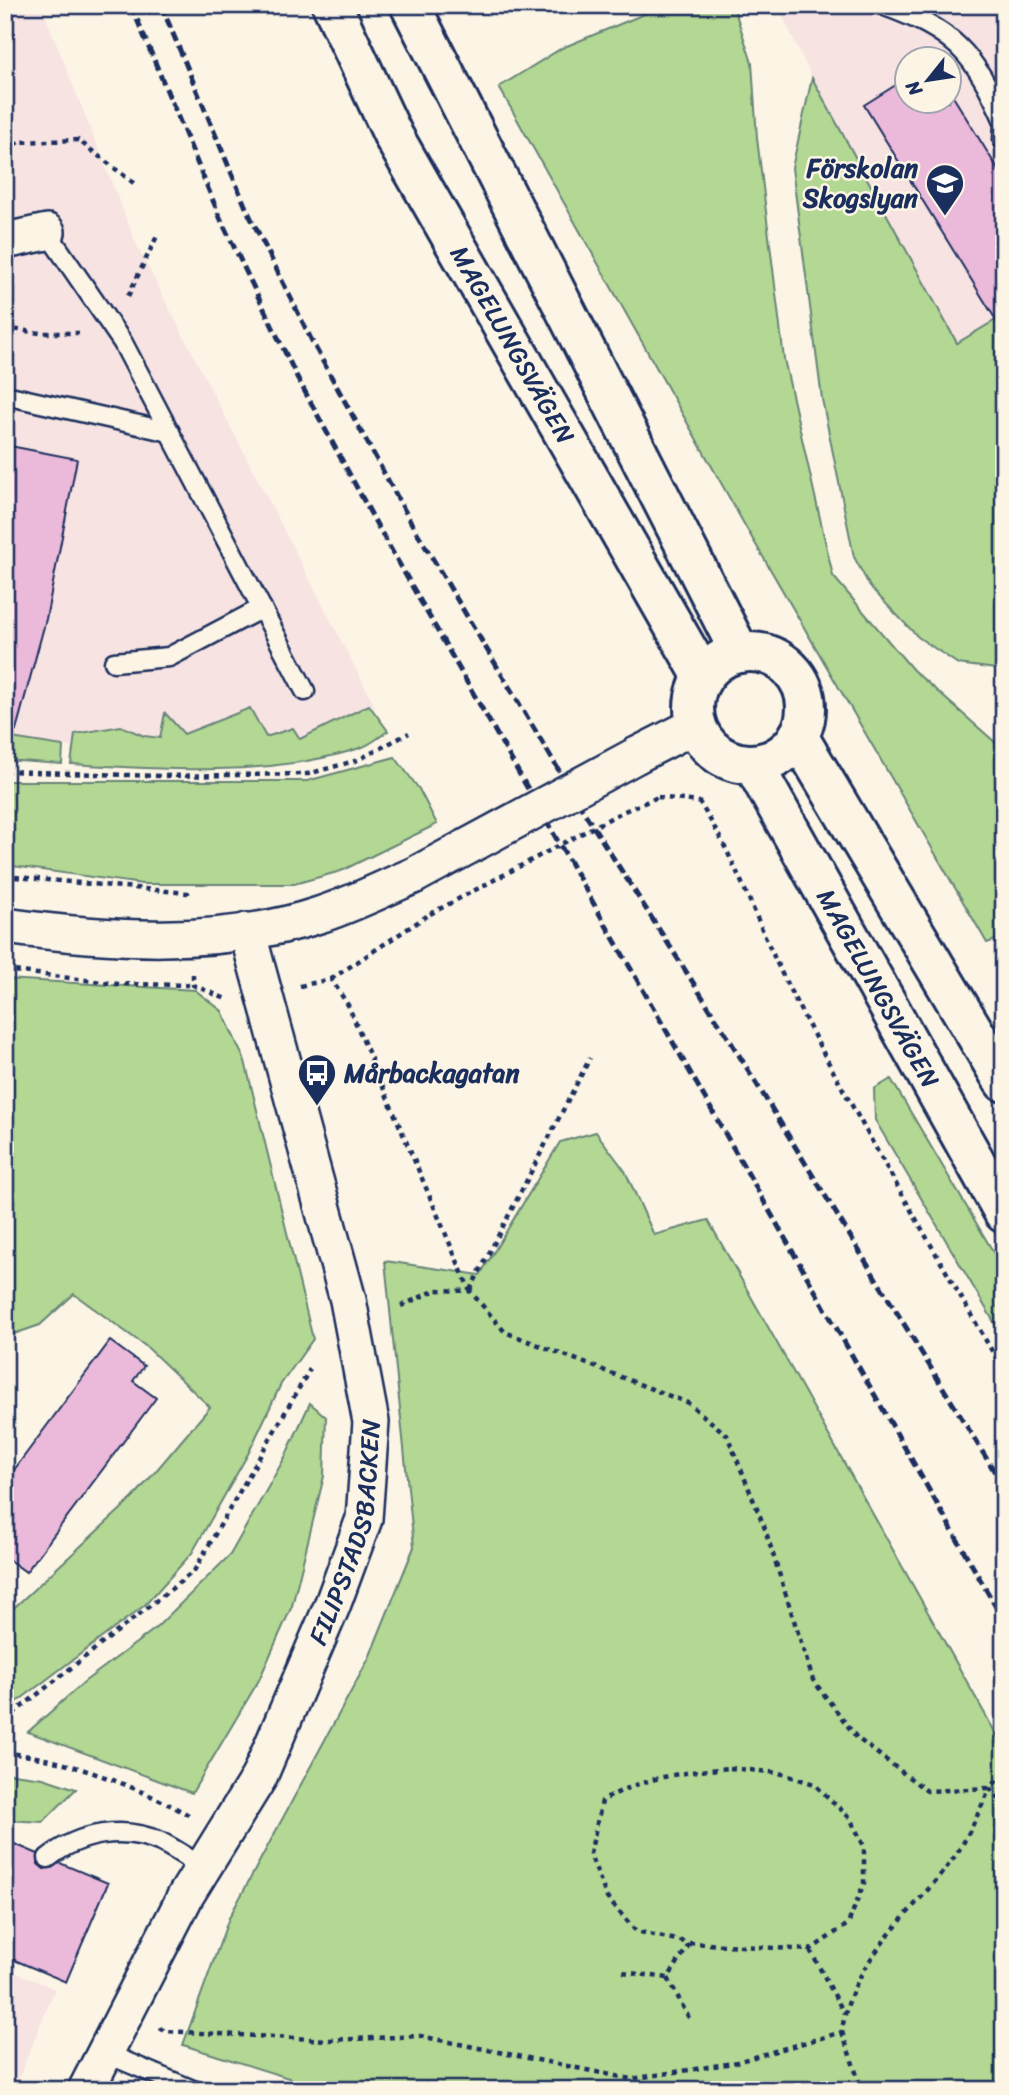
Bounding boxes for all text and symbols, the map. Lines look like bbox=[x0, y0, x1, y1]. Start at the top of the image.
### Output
north arrow bbox=[894, 46, 964, 116]
text: N bbox=[896, 74, 932, 103]
place label: Förskolan Skogslyan bbox=[802, 145, 919, 221]
school or university icon: Förskolan Skogslyan bbox=[924, 162, 966, 217]
street label: MAGELUNGSVÄGEN bbox=[437, 236, 588, 453]
street label: MAGELUNGSVÄGEN bbox=[804, 880, 953, 1097]
place label: Mårbackagatan bbox=[343, 1050, 519, 1096]
bus stop icon: Mårbackagatan bbox=[296, 1052, 338, 1107]
street label: FILIPSTADSBACKEN bbox=[295, 1418, 394, 1652]

